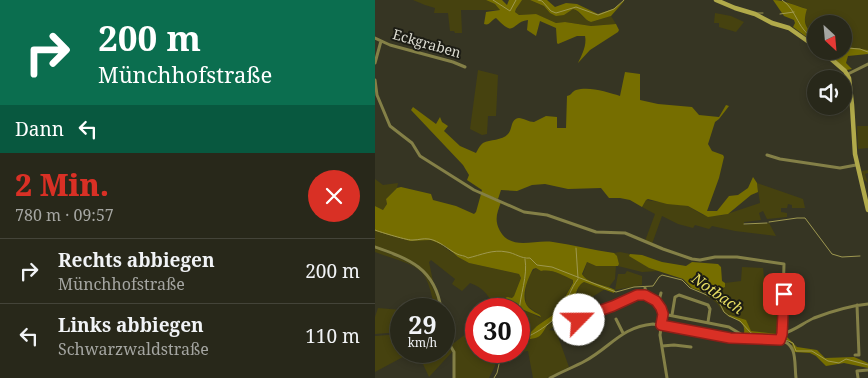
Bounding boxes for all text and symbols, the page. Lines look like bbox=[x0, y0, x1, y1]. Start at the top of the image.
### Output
text: 200 m bbox=[98, 14, 201, 61]
north arrow bbox=[807, 15, 853, 60]
map controls bbox=[807, 15, 852, 115]
icon: right bbox=[15, 20, 80, 85]
street label: Eckgraben bbox=[391, 24, 463, 62]
text: Münchhofstraße bbox=[98, 59, 272, 89]
button: sound bbox=[807, 70, 852, 115]
icon: left bbox=[74, 115, 102, 143]
text: Dann bbox=[15, 116, 64, 142]
text: 2 Min. bbox=[15, 164, 109, 205]
button: close bbox=[308, 170, 360, 222]
text: 780 m · 09:57 bbox=[15, 204, 114, 226]
text: Rechts abbiegen bbox=[58, 247, 215, 273]
icon: right bbox=[15, 257, 43, 285]
text: 200 m bbox=[305, 258, 360, 284]
water label: Notbach bbox=[687, 267, 748, 318]
text: Münchhofstraße bbox=[58, 273, 185, 295]
pin bbox=[763, 273, 805, 315]
icon: arrive bbox=[770, 280, 798, 308]
position arrow bbox=[552, 293, 604, 345]
speed limit sign: 30 bbox=[465, 298, 530, 363]
text: 29 bbox=[408, 307, 437, 341]
text: Links abbiegen bbox=[58, 312, 204, 338]
icon: left bbox=[15, 322, 43, 350]
text: 110 m bbox=[305, 323, 360, 349]
text: km/h bbox=[408, 334, 437, 351]
text: Schwarzwaldstraße bbox=[58, 338, 209, 360]

